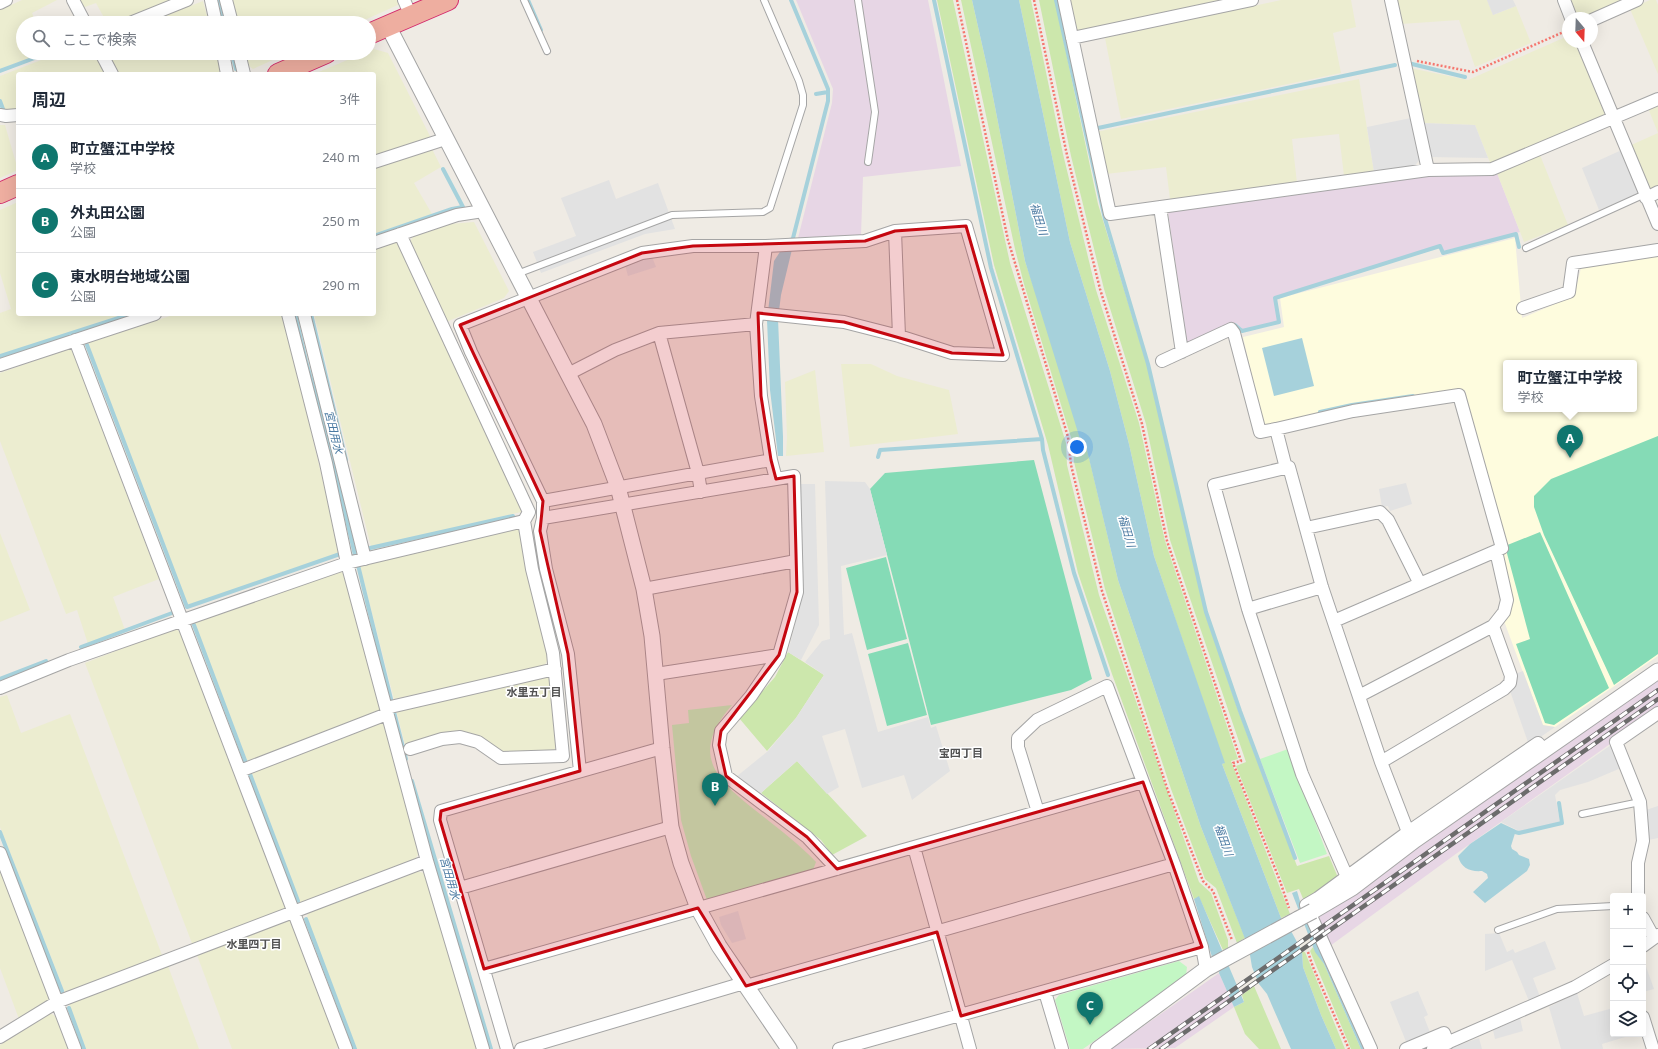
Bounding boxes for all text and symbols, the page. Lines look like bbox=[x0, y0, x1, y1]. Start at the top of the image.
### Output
north arrow bbox=[1562, 12, 1598, 48]
search box bbox=[16, 16, 376, 60]
icon: search bbox=[30, 27, 52, 49]
text: ここで検索 bbox=[62, 29, 137, 49]
text: 周辺 bbox=[32, 88, 66, 111]
text: 3件 bbox=[340, 90, 360, 108]
text: 町立蟹江中学校 bbox=[70, 138, 175, 158]
text: A bbox=[41, 148, 50, 166]
text: 240 m bbox=[322, 148, 360, 166]
text: 学校 bbox=[70, 159, 96, 177]
water label: 福田川 bbox=[1027, 201, 1052, 238]
text: 外丸田公園 bbox=[70, 202, 145, 222]
text: B bbox=[41, 212, 49, 230]
text: 250 m bbox=[322, 212, 360, 230]
text: 公園 bbox=[70, 223, 96, 241]
text: 東水明台地域公園 bbox=[70, 266, 190, 286]
text: C bbox=[41, 276, 49, 294]
text: 290 m bbox=[322, 276, 360, 294]
text: 公園 bbox=[70, 287, 96, 305]
popup bbox=[1503, 360, 1637, 412]
text: 町立蟹江中学校 bbox=[1517, 367, 1623, 387]
text: 学校 bbox=[1517, 388, 1544, 406]
water label: 宮田用水 bbox=[322, 409, 347, 456]
pin: A bbox=[1557, 425, 1583, 458]
your location bbox=[1067, 437, 1087, 457]
water label: 福田川 bbox=[1116, 513, 1140, 550]
district label: 水里五丁目 bbox=[507, 684, 562, 699]
district label: 宝四丁目 bbox=[939, 745, 983, 760]
pin: B bbox=[702, 773, 728, 806]
water label: 福田川 bbox=[1212, 822, 1238, 859]
water label: 宮田用水 bbox=[437, 855, 464, 902]
map controls bbox=[1610, 893, 1646, 1037]
button: + bbox=[1610, 893, 1646, 929]
button: − bbox=[1610, 929, 1646, 965]
district label: 水里四丁目 bbox=[227, 936, 282, 951]
button: locate bbox=[1610, 965, 1646, 1001]
pin: C bbox=[1077, 992, 1103, 1025]
button: layers bbox=[1610, 1001, 1646, 1037]

